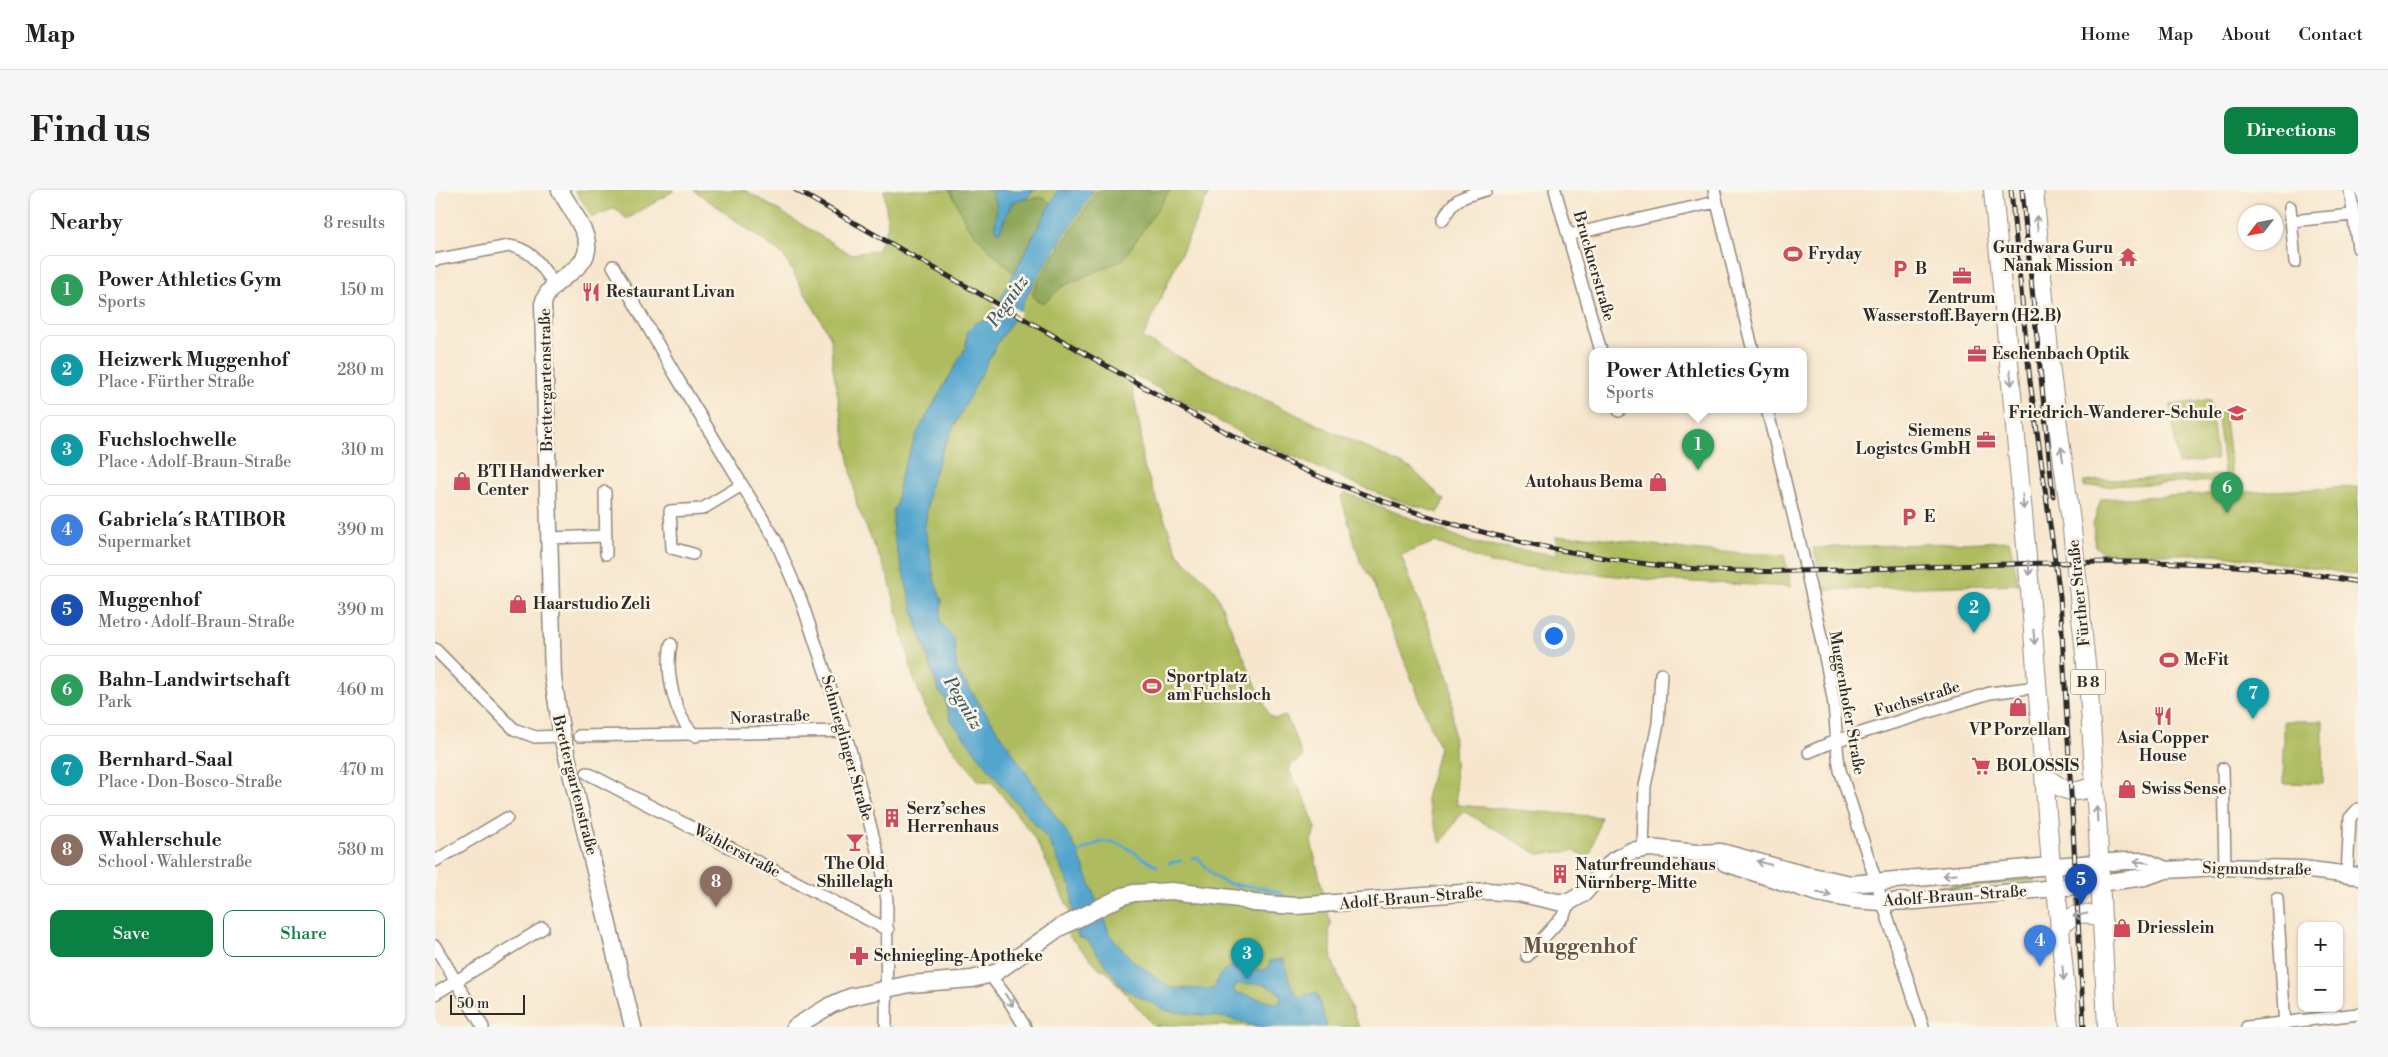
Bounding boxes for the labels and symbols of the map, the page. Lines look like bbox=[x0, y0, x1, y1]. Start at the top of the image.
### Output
north arrow bbox=[2238, 205, 2283, 250]
street label: Brucknerstraße bbox=[1568, 208, 1619, 323]
one-way arrow bbox=[2032, 215, 2042, 231]
place label: Gurdwara Guru Nanak Mission bbox=[1993, 238, 2113, 276]
sports icon: Fryday bbox=[1782, 243, 1804, 265]
place label: Fryday bbox=[1808, 244, 1863, 264]
temple icon: Gurdwara Guru Nanak Mission bbox=[2117, 246, 2139, 268]
parking icon: B bbox=[1889, 258, 1911, 280]
place label: B bbox=[1915, 259, 1927, 279]
office icon: Zentrum Wasserstoff.Bayern (H2.B) bbox=[1951, 265, 1973, 287]
water label: Pegnitz bbox=[981, 270, 1034, 332]
restaurant icon: Restaurant Livan bbox=[580, 281, 602, 303]
place label: Restaurant Livan bbox=[606, 282, 735, 302]
place label: Zentrum Wasserstoff.Bayern (H2.B) bbox=[1862, 288, 2061, 326]
street label: Brettergartenstraße bbox=[535, 308, 557, 453]
office icon: Eschenbach Optik bbox=[1966, 343, 1988, 365]
place label: Eschenbach Optik bbox=[1992, 344, 2131, 364]
one-way arrow bbox=[2006, 370, 2016, 386]
school or university icon: Friedrich-Wanderer-Schule bbox=[2226, 402, 2248, 424]
place label: Friedrich-Wanderer-Schule bbox=[2009, 403, 2222, 423]
place label: Siemens Logistcs GmbH bbox=[1856, 421, 1971, 459]
pin: 1 bbox=[1682, 429, 1714, 470]
office icon: Siemens Logistcs GmbH bbox=[1975, 429, 1997, 451]
one-way arrow bbox=[2057, 446, 2067, 462]
place label: BTI Handwerker Center bbox=[477, 462, 605, 500]
shop icon: BTI Handwerker Center bbox=[451, 470, 473, 492]
shop icon: Autohaus Bema bbox=[1647, 471, 1669, 493]
place label: Autohaus Bema bbox=[1524, 472, 1643, 492]
pin: 6 bbox=[2211, 472, 2243, 513]
one-way arrow bbox=[2018, 493, 2028, 509]
parking icon: E bbox=[1898, 506, 1920, 528]
place label: E bbox=[1924, 507, 1935, 527]
street label: Fürther Straße bbox=[2063, 539, 2095, 647]
one-way arrow bbox=[2024, 559, 2033, 575]
pin: 2 bbox=[1958, 592, 1990, 633]
shop icon: Haarstudio Zeli bbox=[507, 593, 529, 615]
place label: Haarstudio Zeli bbox=[533, 594, 650, 614]
your location bbox=[1541, 623, 1567, 649]
street label: Muggenhofer Straße bbox=[1824, 629, 1870, 777]
one-way arrow bbox=[2029, 629, 2039, 645]
sports icon: McFit bbox=[2158, 649, 2180, 671]
place label: McFit bbox=[2184, 650, 2229, 670]
place label: Sportplatz am Fuchsloch bbox=[1167, 667, 1271, 705]
road number: B 8 bbox=[2071, 670, 2105, 694]
water label: Pegnitz bbox=[938, 671, 988, 734]
street label: Schnieglinger Straße bbox=[817, 673, 877, 823]
sports icon: Sportplatz am Fuchsloch bbox=[1141, 675, 1163, 697]
street label: Fuchsstraße bbox=[1872, 676, 1962, 722]
pin: 7 bbox=[2237, 678, 2269, 719]
shop icon: VP Porzellan bbox=[2007, 696, 2029, 718]
restaurant icon: Asia Copper House bbox=[2152, 705, 2174, 727]
street label: Norastraße bbox=[729, 706, 811, 728]
street label: Brettergartenstraße bbox=[548, 712, 602, 857]
place label: VP Porzellan bbox=[1968, 720, 2067, 740]
place label: Asia Copper House bbox=[2116, 728, 2209, 766]
supermarket icon: BOLOSSIS bbox=[1970, 755, 1992, 777]
place label: BOLOSSIS bbox=[1996, 756, 2079, 776]
shop icon: Swiss Sense bbox=[2116, 778, 2138, 800]
place label: Swiss Sense bbox=[2142, 779, 2227, 799]
place label: Serz’sches Herrenhaus bbox=[907, 799, 999, 837]
building icon: Serz’sches Herrenhaus bbox=[881, 807, 903, 829]
one-way arrow bbox=[2093, 807, 2102, 823]
street label: Wahlerstraße bbox=[689, 819, 784, 882]
bar icon: The Old Shillelagh bbox=[844, 831, 866, 853]
place label: The Old Shillelagh bbox=[817, 854, 893, 892]
place label: Naturfreundehaus Nürnberg-Mitte bbox=[1575, 855, 1716, 893]
one-way arrow bbox=[2133, 857, 2149, 867]
one-way arrow bbox=[1756, 858, 1772, 868]
street label: Sigmundstraße bbox=[2202, 858, 2312, 880]
building icon: Naturfreundehaus Nürnberg-Mitte bbox=[1549, 863, 1571, 885]
pin: 5 bbox=[2065, 864, 2097, 905]
pin: 8 bbox=[700, 866, 732, 907]
one-way arrow bbox=[1942, 871, 1958, 880]
street label: Adolf-Braun-Straße bbox=[1881, 881, 2028, 911]
street label: Adolf-Braun-Straße bbox=[1337, 882, 1484, 914]
one-way arrow bbox=[1815, 890, 1831, 900]
one-way arrow bbox=[2073, 910, 2089, 920]
shop icon: Driesslein bbox=[2111, 917, 2133, 939]
place label: Driesslein bbox=[2137, 918, 2215, 938]
pin: 4 bbox=[2024, 925, 2056, 966]
district label: Muggenhof bbox=[1523, 934, 1638, 960]
pin: 3 bbox=[1231, 938, 1263, 979]
pharmacy icon: Schniegling-Apotheke bbox=[848, 945, 870, 967]
place label: Schniegling-Apotheke bbox=[874, 946, 1043, 966]
one-way arrow bbox=[2059, 965, 2068, 981]
scale bar bbox=[450, 992, 525, 1015]
one-way arrow bbox=[1004, 993, 1014, 1007]

